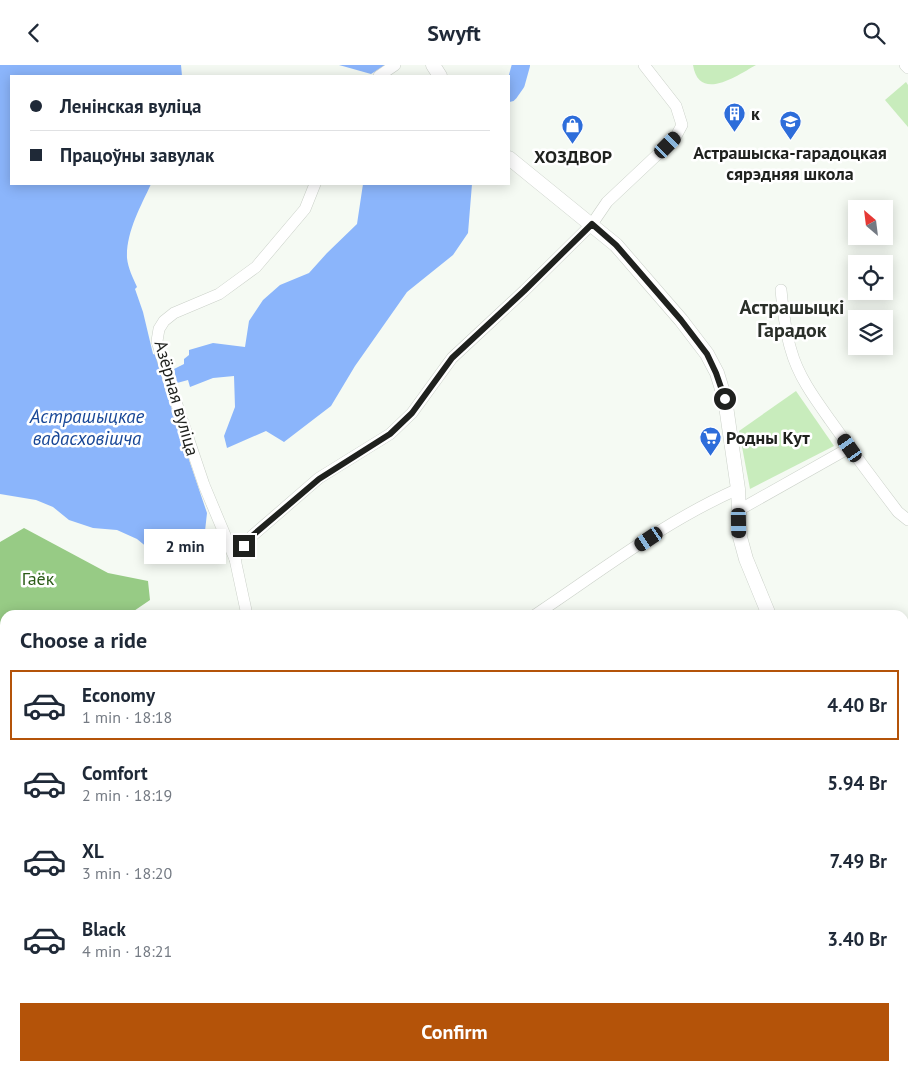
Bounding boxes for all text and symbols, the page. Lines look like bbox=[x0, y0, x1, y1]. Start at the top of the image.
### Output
icon: back bbox=[20, 19, 48, 47]
text: Swyft bbox=[427, 19, 481, 47]
icon: search bbox=[860, 19, 888, 47]
text: Ленінская вуліца bbox=[60, 94, 201, 118]
building icon: к bbox=[723, 101, 747, 132]
place label: к bbox=[751, 102, 760, 125]
school or university icon: Астрашыска-гарадоцкая сярэдняя школа bbox=[778, 110, 802, 141]
shop icon: ХОЗДВОР bbox=[561, 114, 585, 145]
car bbox=[652, 129, 683, 161]
place label: Астрашыска-гарадоцкая сярэдняя школа bbox=[693, 141, 887, 185]
text: Працоўны завулак bbox=[60, 143, 214, 167]
place label: ХОЗДВОР bbox=[534, 145, 612, 168]
north arrow bbox=[848, 200, 892, 245]
map controls bbox=[848, 200, 893, 355]
button: locate bbox=[848, 255, 893, 300]
district label: Астрашыцкі Гарадок bbox=[740, 294, 844, 343]
button: layers bbox=[848, 310, 893, 355]
street label: Азёрная вуліца bbox=[150, 338, 204, 458]
route start bbox=[714, 388, 736, 410]
water label: Астрашыцкае вадасховішча bbox=[29, 404, 145, 450]
supermarket icon: Родны Кут bbox=[698, 425, 722, 456]
place label: Родны Кут bbox=[726, 426, 810, 449]
car bbox=[835, 431, 864, 465]
car bbox=[731, 508, 746, 538]
car bbox=[632, 524, 665, 554]
callout: 2 min bbox=[144, 529, 226, 563]
route end bbox=[233, 535, 255, 557]
text: 2 min bbox=[165, 536, 205, 556]
park label: Гаёк bbox=[22, 567, 55, 590]
text: Choose a ride bbox=[20, 626, 147, 654]
icon: car bbox=[22, 683, 67, 728]
text: Economy bbox=[82, 683, 155, 707]
text: 4.40 Br bbox=[827, 693, 887, 717]
text: 1 min · 18:18 bbox=[82, 707, 172, 727]
icon: car bbox=[22, 761, 67, 806]
text: Comfort bbox=[82, 761, 148, 785]
text: 5.94 Br bbox=[827, 771, 887, 795]
text: 2 min · 18:19 bbox=[82, 785, 172, 805]
icon: car bbox=[22, 839, 67, 884]
text: XL bbox=[82, 839, 104, 863]
text: 7.49 Br bbox=[830, 849, 887, 873]
text: 3 min · 18:20 bbox=[82, 863, 172, 883]
icon: car bbox=[22, 917, 67, 962]
text: Black bbox=[82, 917, 126, 941]
text: 3.40 Br bbox=[827, 927, 887, 951]
text: 4 min · 18:21 bbox=[82, 941, 172, 961]
button: Confirm bbox=[20, 1003, 889, 1061]

